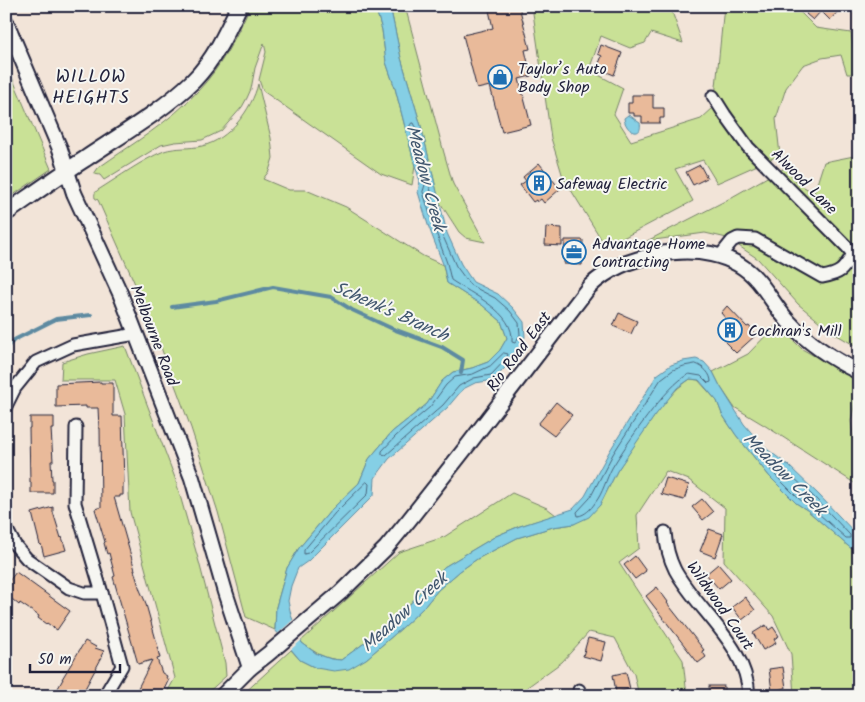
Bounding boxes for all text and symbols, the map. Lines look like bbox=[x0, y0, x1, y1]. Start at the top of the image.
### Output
place label: Taylor’s Auto Body Shop bbox=[518, 57, 607, 100]
district label: WILLOW HEIGHTS bbox=[52, 63, 130, 113]
shop icon: Taylor’s Auto Body Shop bbox=[487, 64, 513, 90]
water label: Meadow Creek bbox=[396, 122, 453, 237]
street label: Alwood Lane bbox=[765, 143, 843, 221]
building icon: Safeway Electric bbox=[526, 170, 552, 196]
place label: Safeway Electric bbox=[556, 172, 667, 197]
place label: Advantage Home Contracting bbox=[592, 232, 705, 275]
office icon: Advantage Home Contracting bbox=[561, 239, 587, 265]
water label: Schenk's Branch bbox=[328, 274, 454, 351]
street label: Melbourne Road bbox=[123, 281, 185, 391]
street label: Rio Road East bbox=[481, 306, 558, 397]
building icon: Cochran's Mill bbox=[717, 317, 743, 343]
place label: Cochran's Mill bbox=[748, 319, 842, 344]
water label: Meadow Creek bbox=[735, 426, 834, 526]
street label: Wildwood Court bbox=[680, 556, 760, 656]
water label: Meadow Creek bbox=[355, 564, 457, 660]
scale bar bbox=[30, 642, 120, 674]
text: 50 m bbox=[38, 648, 72, 672]

